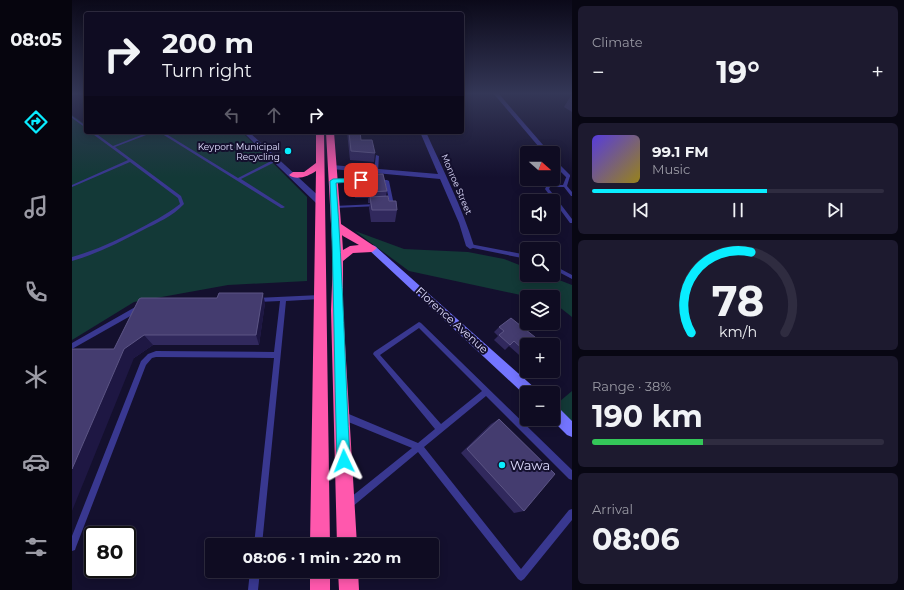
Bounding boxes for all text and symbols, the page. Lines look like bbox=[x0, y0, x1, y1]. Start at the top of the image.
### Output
text: 200 m bbox=[162, 26, 254, 60]
icon: right bbox=[96, 28, 148, 80]
text: 08:05 bbox=[10, 29, 62, 51]
text: Climate bbox=[592, 34, 643, 50]
text: 19° bbox=[716, 54, 760, 91]
text: − bbox=[592, 59, 605, 86]
text: + bbox=[871, 59, 884, 86]
text: Turn right bbox=[162, 60, 252, 82]
icon: left bbox=[221, 104, 243, 126]
icon: ahead bbox=[263, 104, 285, 126]
icon: right bbox=[305, 104, 327, 126]
icon: directions bbox=[22, 108, 50, 136]
place label: Keyport Municipal Recycling bbox=[198, 141, 280, 162]
text: 99.1 FM bbox=[652, 142, 709, 161]
marker: Keyport Municipal Recycling bbox=[283, 146, 293, 156]
north arrow bbox=[520, 146, 560, 186]
map controls bbox=[520, 146, 560, 426]
street label: Monroe Street bbox=[439, 152, 475, 216]
text: Music bbox=[652, 161, 690, 177]
pin bbox=[344, 163, 378, 197]
icon: arrive bbox=[350, 169, 372, 191]
icon: music bbox=[22, 193, 50, 221]
button: sound bbox=[520, 194, 560, 234]
icon: previous bbox=[630, 199, 652, 221]
icon: pause bbox=[727, 199, 749, 221]
icon: next bbox=[824, 199, 846, 221]
button: search bbox=[520, 242, 560, 282]
text: 78 bbox=[712, 276, 764, 326]
icon: phone bbox=[22, 278, 50, 306]
street label: Florence Avenue bbox=[413, 284, 491, 356]
button: layers bbox=[520, 290, 560, 330]
text: km/h bbox=[719, 323, 757, 341]
button: + bbox=[520, 338, 560, 378]
icon: climate bbox=[22, 363, 50, 391]
text: Range · 38% bbox=[592, 378, 671, 394]
button: − bbox=[520, 386, 560, 426]
text: 190 km bbox=[592, 398, 703, 435]
position arrow bbox=[323, 440, 365, 482]
icon: car bbox=[22, 448, 50, 476]
place label: Wawa bbox=[510, 457, 550, 473]
marker: Wawa bbox=[497, 460, 507, 470]
text: Arrival bbox=[592, 501, 633, 517]
text: 08:06 bbox=[592, 521, 680, 558]
speed limit sign: 80 bbox=[84, 526, 136, 578]
icon: filters bbox=[22, 533, 50, 561]
text: 08:06 · 1 min · 220 m bbox=[243, 548, 401, 567]

